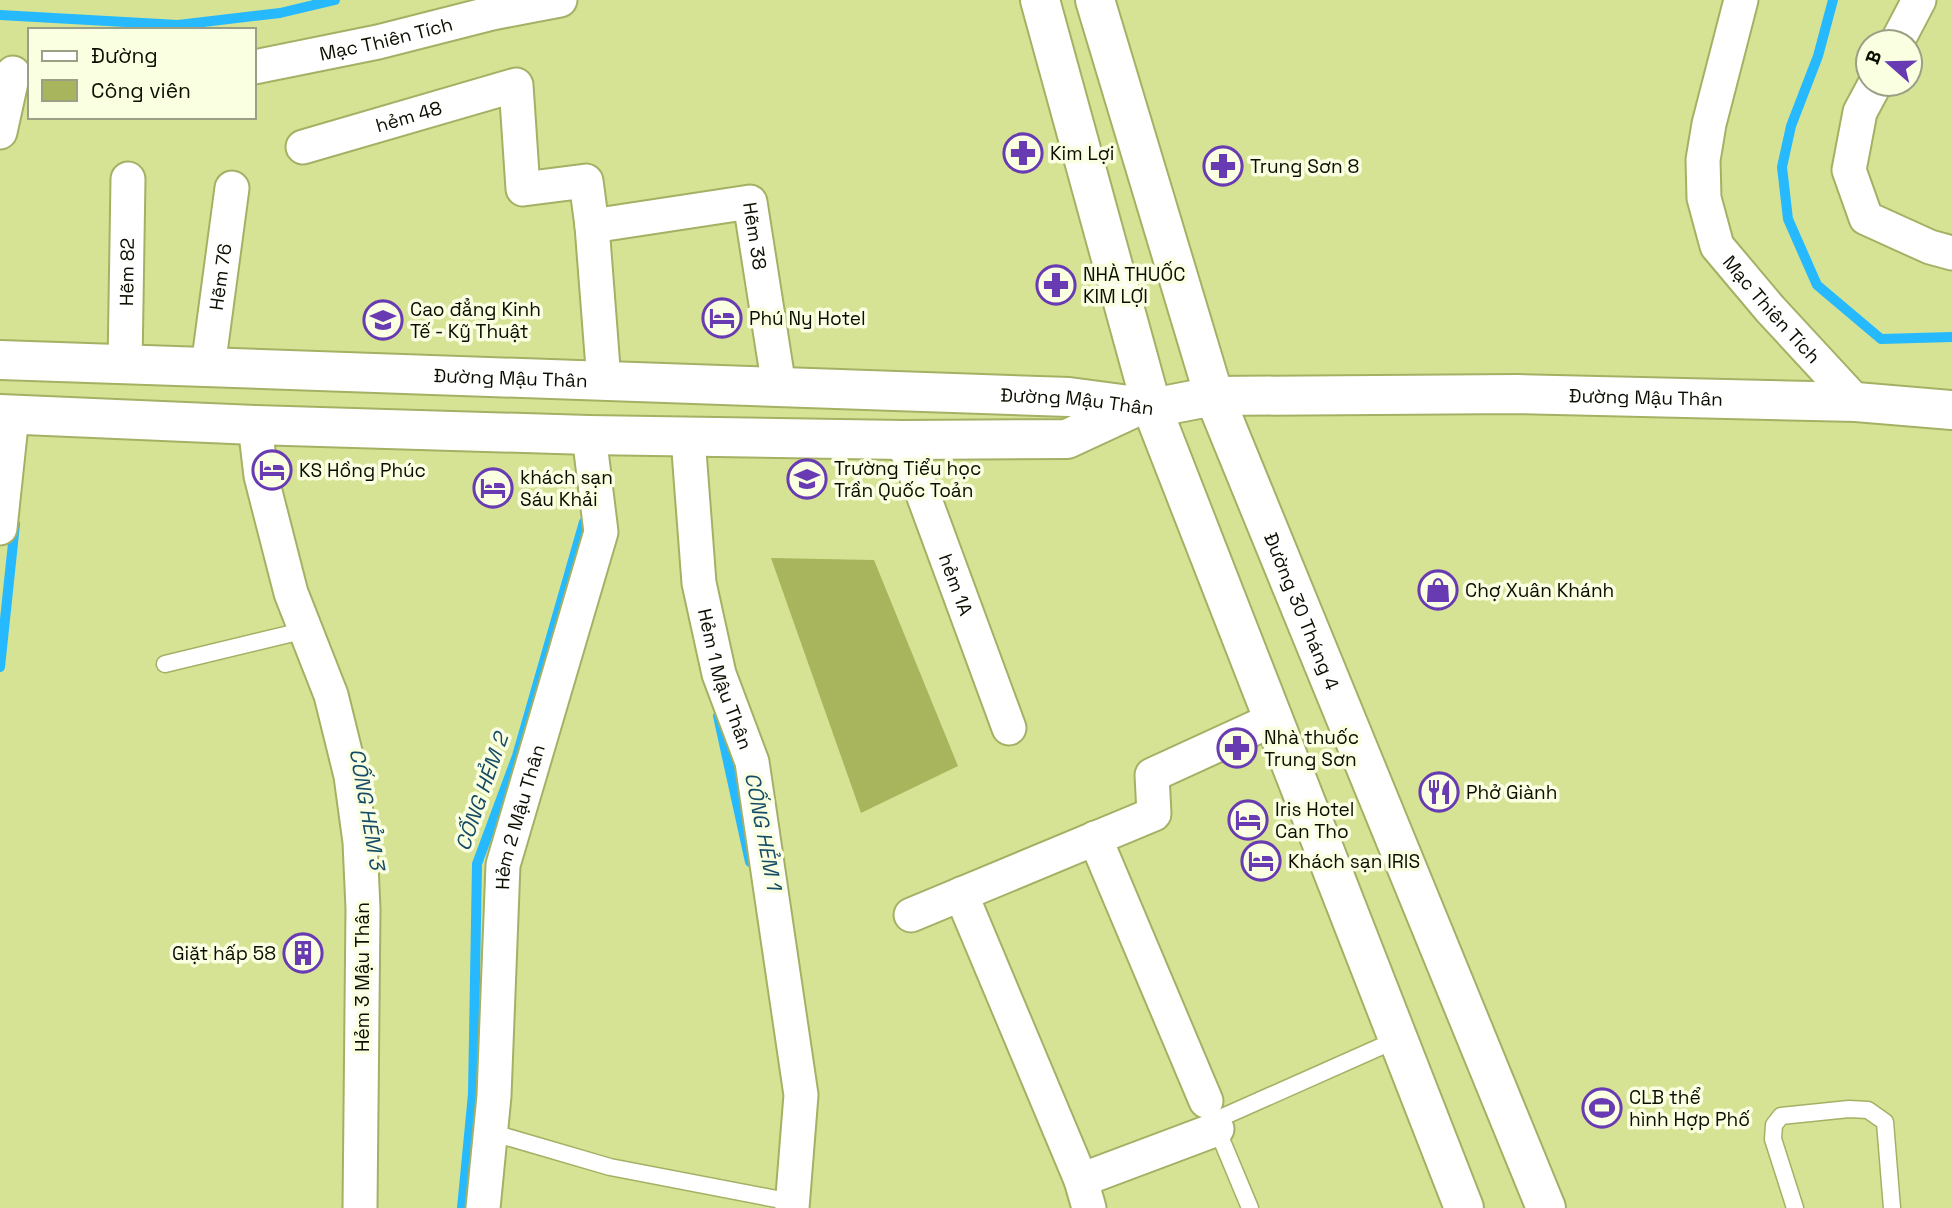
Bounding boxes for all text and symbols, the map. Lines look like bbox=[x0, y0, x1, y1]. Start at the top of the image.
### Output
street label: Mạc Thiên Tích bbox=[317, 11, 455, 67]
legend bbox=[28, 28, 256, 119]
north arrow bbox=[1854, 28, 1924, 98]
text: Đường bbox=[91, 42, 158, 69]
text: B bbox=[1860, 47, 1887, 68]
text: Công viên bbox=[91, 77, 191, 104]
street label: hẻm 48 bbox=[373, 95, 445, 138]
pharmacy icon: Kim Lợi bbox=[1002, 132, 1044, 174]
place label: Kim Lợi bbox=[1050, 141, 1114, 166]
pharmacy icon: Trung Sơn 8 bbox=[1202, 145, 1244, 187]
place label: Trung Sơn 8 bbox=[1250, 154, 1359, 179]
street label: Hẽm 38 bbox=[737, 200, 772, 272]
street label: Hẽm 82 bbox=[114, 238, 140, 306]
street label: Hẽm 76 bbox=[204, 242, 237, 312]
street label: Mạc Thiên Tích bbox=[1717, 250, 1826, 369]
place label: NHÀ THUỐC KIM LỢI bbox=[1083, 261, 1185, 309]
pharmacy icon: NHÀ THUỐC KIM LỢI bbox=[1035, 264, 1077, 306]
place label: Cao đẳng Kinh Tế - Kỹ Thuật bbox=[410, 297, 541, 344]
hotel icon: Phú Ny Hotel bbox=[701, 297, 743, 339]
school or university icon: Cao đẳng Kinh Tế - Kỹ Thuật bbox=[362, 299, 404, 341]
place label: Phú Ny Hotel bbox=[749, 306, 866, 331]
street label: Đường Mậu Thân bbox=[433, 363, 588, 393]
street label: Đường Mậu Thân bbox=[1000, 383, 1155, 421]
street label: Đường Mậu Thân bbox=[1569, 383, 1723, 412]
hotel icon: KS Hồng Phúc bbox=[251, 449, 293, 491]
place label: Trường Tiểu học Trần Quốc Toản bbox=[834, 456, 981, 503]
place label: KS Hồng Phúc bbox=[299, 458, 426, 483]
school or university icon: Trường Tiểu học Trần Quốc Toản bbox=[786, 458, 828, 500]
place label: khách sạn Sáu Khải bbox=[520, 465, 613, 512]
hotel icon: khách sạn Sáu Khải bbox=[472, 467, 514, 509]
street label: Đường 30 Tháng 4 bbox=[1258, 529, 1345, 694]
street label: hẻm 1A bbox=[933, 550, 979, 619]
shop icon: Chợ Xuân Khánh bbox=[1417, 569, 1459, 611]
place label: Chợ Xuân Khánh bbox=[1465, 578, 1614, 603]
street label: Hẻm 1 Mậu Thân bbox=[692, 606, 758, 753]
place label: Nhà thuốc Trung Sơn bbox=[1264, 725, 1359, 772]
water label: CỐNG HẺM 2 bbox=[449, 727, 515, 854]
pharmacy icon: Nhà thuốc Trung Sơn bbox=[1216, 727, 1258, 769]
street label: Hẻm 2 Mậu Thân bbox=[490, 741, 551, 890]
water label: CỐNG HẺM 3 bbox=[344, 746, 392, 875]
water label: CỐNG HẺM 1 bbox=[739, 770, 788, 894]
restaurant icon: Phở Giành bbox=[1418, 771, 1460, 813]
place label: Phở Giành bbox=[1466, 780, 1557, 805]
place label: Iris Hotel Can Tho bbox=[1275, 797, 1355, 844]
hotel icon: Iris Hotel Can Tho bbox=[1227, 799, 1269, 841]
hotel icon: Khách sạn IRIS bbox=[1240, 840, 1282, 882]
place label: Khách sạn IRIS bbox=[1288, 849, 1420, 874]
street label: Hẻm 3 Mậu Thân bbox=[350, 902, 375, 1052]
building icon: Giặt hấp 58 bbox=[282, 932, 324, 974]
place label: Giặt hấp 58 bbox=[172, 941, 276, 966]
place label: CLB thể hình Hợp Phố bbox=[1629, 1085, 1750, 1132]
sports icon: CLB thể hình Hợp Phố bbox=[1581, 1087, 1623, 1129]

